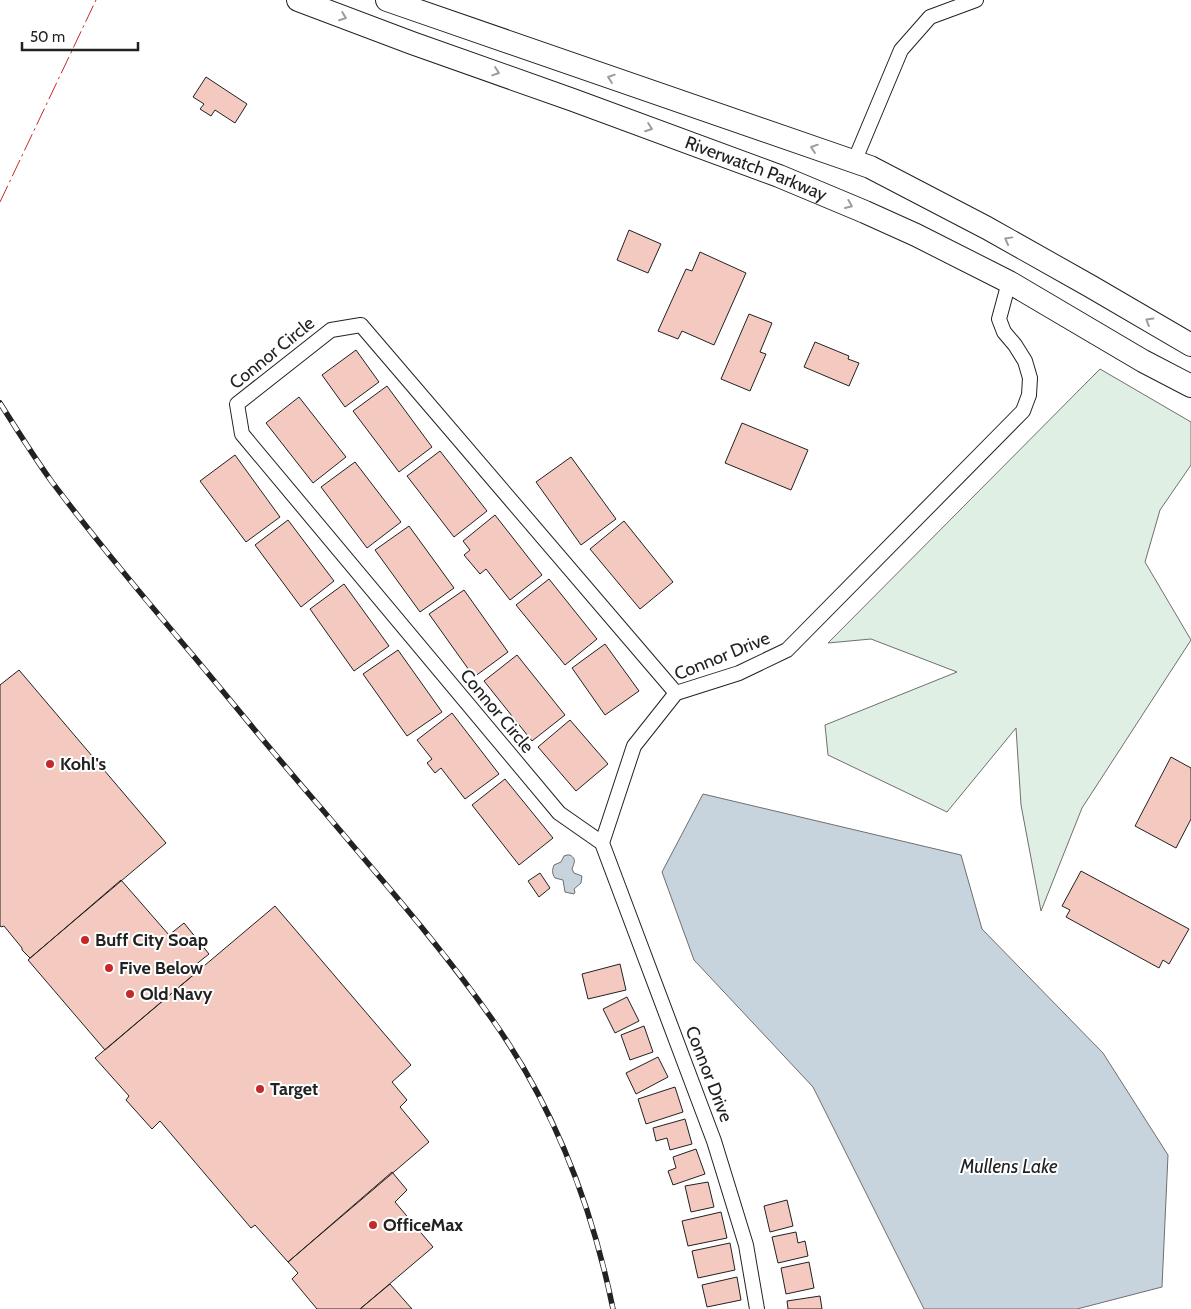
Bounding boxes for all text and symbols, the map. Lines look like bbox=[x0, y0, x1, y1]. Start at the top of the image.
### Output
one-way arrow bbox=[338, 11, 347, 21]
scale bar bbox=[22, 20, 139, 52]
text: 50 m bbox=[30, 28, 65, 46]
one-way arrow bbox=[491, 67, 500, 77]
one-way arrow bbox=[607, 73, 616, 83]
one-way arrow bbox=[644, 122, 653, 132]
street label: Riverwatch Parkway bbox=[682, 131, 830, 206]
one-way arrow bbox=[811, 144, 819, 154]
one-way arrow bbox=[844, 199, 853, 210]
one-way arrow bbox=[1004, 236, 1013, 246]
street label: Connor Circle bbox=[225, 312, 319, 394]
one-way arrow bbox=[1145, 317, 1154, 327]
street label: Connor Drive bbox=[671, 627, 773, 685]
street label: Connor Circle bbox=[455, 664, 539, 758]
place label: Kohl's bbox=[60, 753, 107, 775]
marker: Kohl's bbox=[44, 758, 56, 770]
place label: Buff City Soap bbox=[95, 929, 208, 951]
marker: Buff City Soap bbox=[79, 934, 91, 946]
place label: Five Below bbox=[119, 957, 203, 979]
marker: Five Below bbox=[103, 962, 115, 974]
place label: Old Navy bbox=[140, 983, 213, 1005]
marker: Old Navy bbox=[124, 988, 136, 1000]
street label: Connor Drive bbox=[681, 1023, 737, 1125]
place label: Target bbox=[270, 1078, 318, 1100]
marker: Target bbox=[254, 1083, 266, 1095]
water label: Mullens Lake bbox=[959, 1155, 1058, 1178]
place label: OfficeMax bbox=[383, 1214, 463, 1236]
marker: OfficeMax bbox=[367, 1219, 379, 1231]

